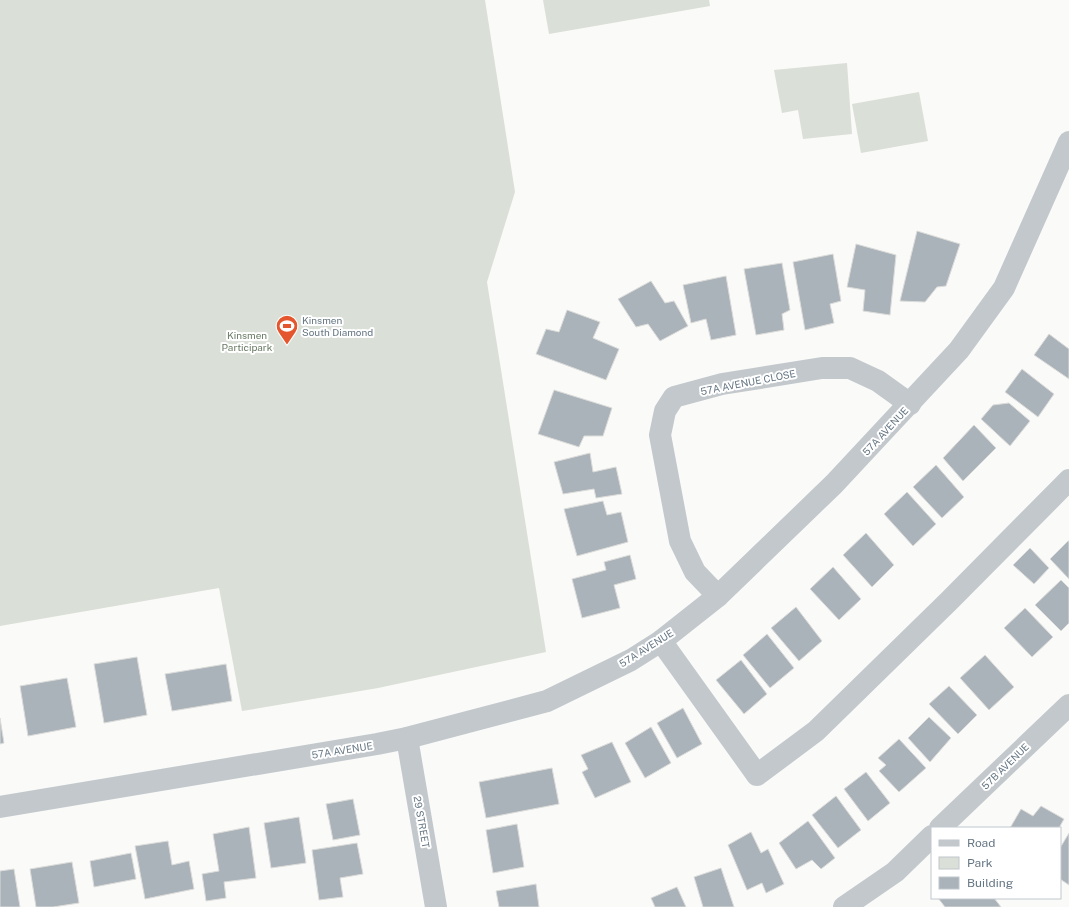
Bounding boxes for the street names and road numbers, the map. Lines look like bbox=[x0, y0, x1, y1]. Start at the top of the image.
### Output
street label: 57A AVENUE CLOSE bbox=[699, 367, 797, 397]
street label: 57A AVENUE bbox=[860, 404, 910, 458]
street label: 57A AVENUE bbox=[617, 627, 675, 669]
street label: 57A AVENUE bbox=[311, 739, 373, 761]
street label: 57B AVENUE bbox=[979, 740, 1031, 792]
street label: 29 STREET bbox=[412, 795, 432, 849]

